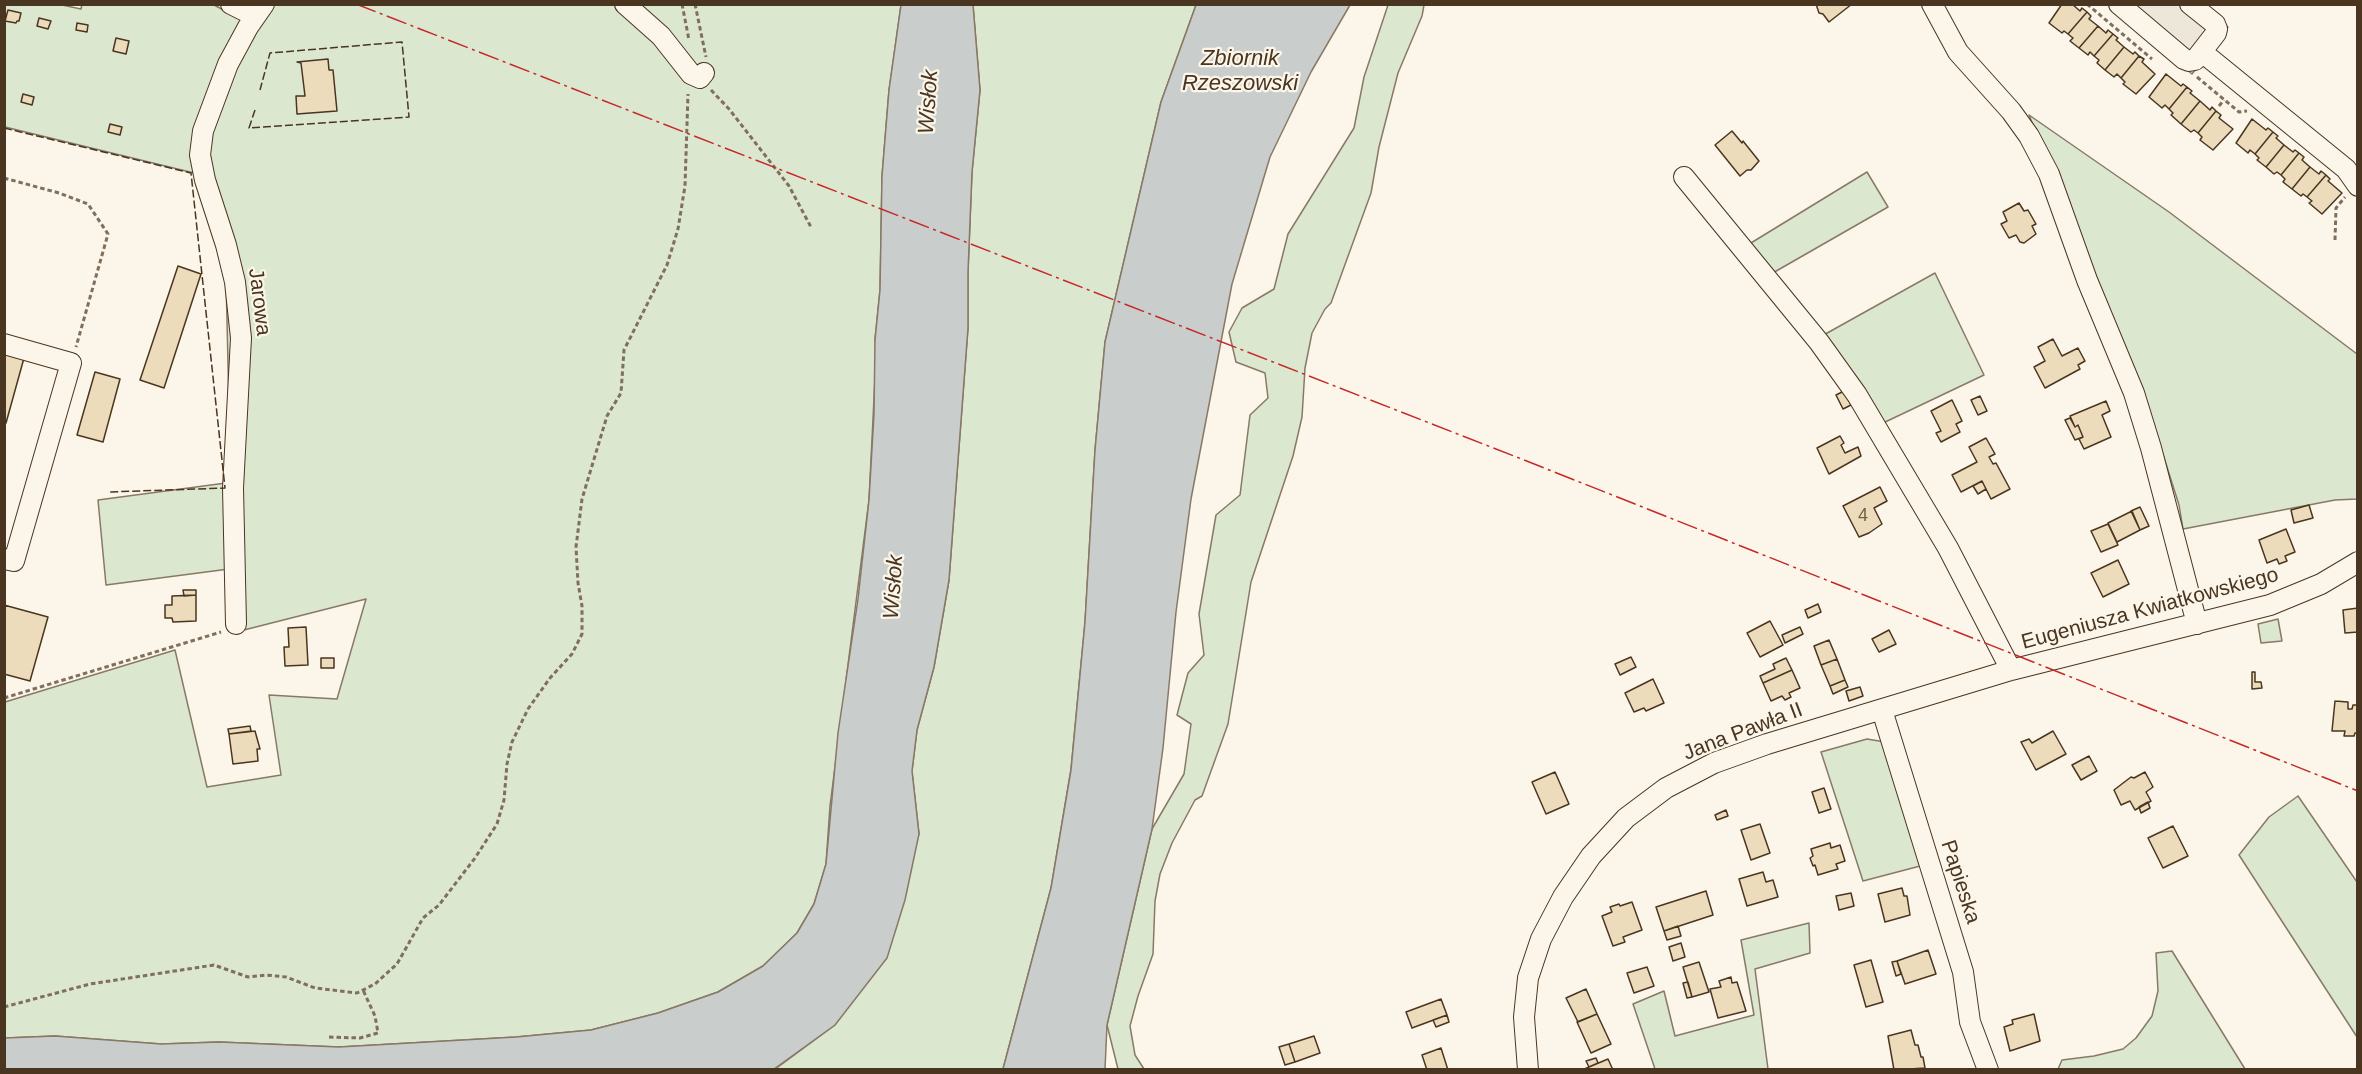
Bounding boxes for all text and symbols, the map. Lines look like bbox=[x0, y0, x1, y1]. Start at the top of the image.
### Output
water label: Zbiornik Rzeszowski bbox=[1182, 46, 1298, 98]
water label: Wisłok bbox=[914, 69, 944, 135]
street label: Jarowa bbox=[242, 267, 276, 337]
house number: 4 bbox=[1858, 505, 1868, 527]
water label: Wisłok bbox=[879, 554, 909, 620]
street label: Eugeniusza Kwiatkowskiego bbox=[2019, 563, 2281, 655]
street label: Jana Pawła II bbox=[1680, 698, 1806, 766]
street label: Papieska bbox=[1935, 837, 1985, 927]

